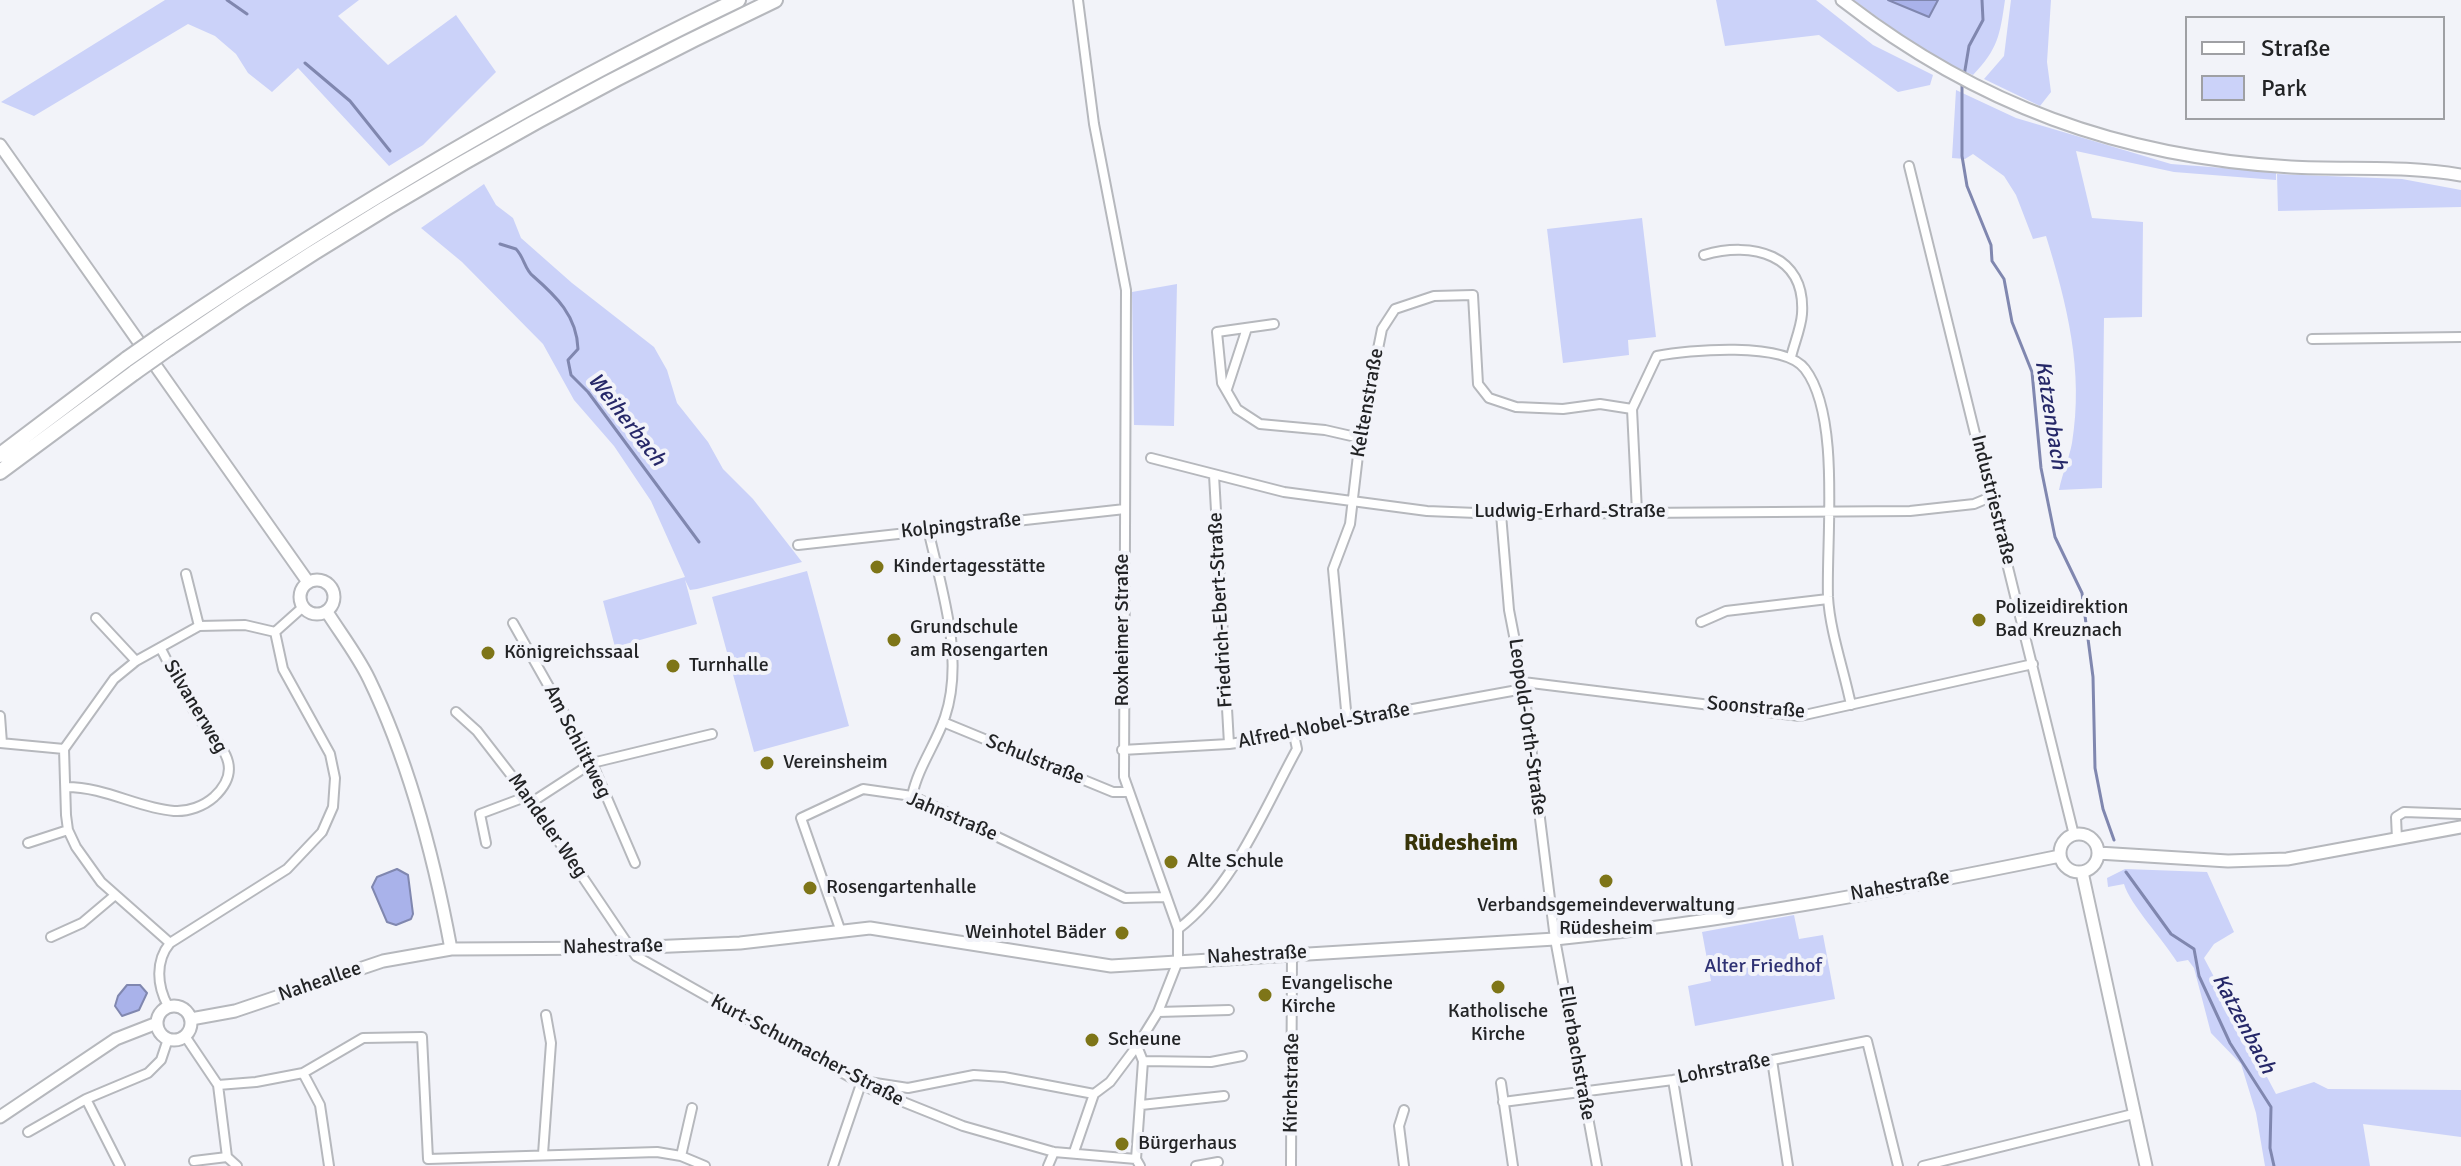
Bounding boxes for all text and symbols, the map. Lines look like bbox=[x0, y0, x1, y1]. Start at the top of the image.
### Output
legend bbox=[2185, 16, 2445, 120]
text: Straße bbox=[2261, 33, 2331, 63]
text: Park bbox=[2261, 73, 2307, 103]
street label: Keltenstraße bbox=[1347, 346, 1389, 460]
water label: Katzenbach bbox=[2028, 359, 2072, 471]
water label: Weiherbach bbox=[581, 368, 671, 472]
street label: Industriestraße bbox=[1965, 433, 2021, 567]
street label: Ludwig-Erhard-Straße bbox=[1474, 500, 1666, 524]
street label: Kolpingstraße bbox=[900, 508, 1022, 544]
street label: Friedrich-Ebert-Straße bbox=[1204, 512, 1238, 708]
street label: Roxheimer Straße bbox=[1111, 553, 1135, 707]
place label: Kindertagesstätte bbox=[893, 555, 1046, 579]
marker: Kindertagesstätte bbox=[868, 558, 886, 576]
place label: Polizeidirektion Bad Kreuznach bbox=[1995, 596, 2128, 643]
marker: Polizeidirektion Bad Kreuznach bbox=[1970, 611, 1988, 629]
place label: Grundschule am Rosengarten bbox=[910, 616, 1049, 663]
marker: Grundschule am Rosengarten bbox=[885, 631, 903, 649]
street label: Leopold-Orth-Straße bbox=[1503, 637, 1551, 817]
place label: Königreichssaal bbox=[504, 641, 639, 665]
marker: Königreichssaal bbox=[479, 644, 497, 662]
place label: Turnhalle bbox=[689, 654, 769, 678]
street label: Silvanerweg bbox=[158, 656, 232, 758]
marker: Turnhalle bbox=[664, 657, 682, 675]
street label: Am Schlittweg bbox=[538, 681, 616, 803]
street label: Soonstraße bbox=[1706, 692, 1806, 724]
street label: Alfred-Nobel-Straße bbox=[1236, 698, 1412, 754]
street label: Schulstraße bbox=[982, 729, 1088, 791]
place label: Vereinsheim bbox=[783, 751, 888, 775]
marker: Vereinsheim bbox=[758, 754, 776, 772]
street label: Mandeler Weg bbox=[502, 769, 592, 883]
street label: Jahnstraße bbox=[903, 787, 1001, 847]
district label: Rüdesheim bbox=[1404, 830, 1518, 858]
place label: Alte Schule bbox=[1187, 850, 1284, 874]
marker: Alte Schule bbox=[1162, 853, 1180, 871]
street label: Nahestraße bbox=[1849, 865, 1951, 907]
marker: Verbandsgemeindeverwaltung Rüdesheim bbox=[1597, 872, 1615, 890]
place label: Rosengartenhalle bbox=[826, 876, 976, 900]
marker: Rosengartenhalle bbox=[801, 879, 819, 897]
place label: Verbandsgemeindeverwaltung Rüdesheim bbox=[1477, 894, 1735, 941]
place label: Weinhotel Bäder bbox=[965, 921, 1106, 945]
marker: Weinhotel Bäder bbox=[1113, 924, 1131, 942]
street label: Nahestraße bbox=[563, 934, 663, 960]
street label: Nahestraße bbox=[1206, 940, 1308, 970]
park label: Alter Friedhof bbox=[1704, 955, 1822, 979]
street label: Naheallee bbox=[275, 957, 365, 1007]
water label: Katzenbach bbox=[2206, 969, 2280, 1079]
place label: Evangelische Kirche bbox=[1281, 972, 1393, 1019]
marker: Katholische Kirche bbox=[1489, 978, 1507, 996]
street label: Ellerbachstraße bbox=[1552, 984, 1600, 1122]
marker: Evangelische Kirche bbox=[1256, 986, 1274, 1004]
street label: Kurt-Schumacher-Straße bbox=[706, 990, 908, 1112]
place label: Katholische Kirche bbox=[1448, 1000, 1548, 1047]
place label: Scheune bbox=[1108, 1028, 1181, 1052]
marker: Scheune bbox=[1083, 1031, 1101, 1049]
street label: Kirchstraße bbox=[1279, 1033, 1305, 1133]
street label: Lohrstraße bbox=[1675, 1048, 1773, 1090]
place label: Bürgerhaus bbox=[1138, 1132, 1237, 1156]
marker: Bürgerhaus bbox=[1113, 1135, 1131, 1153]

